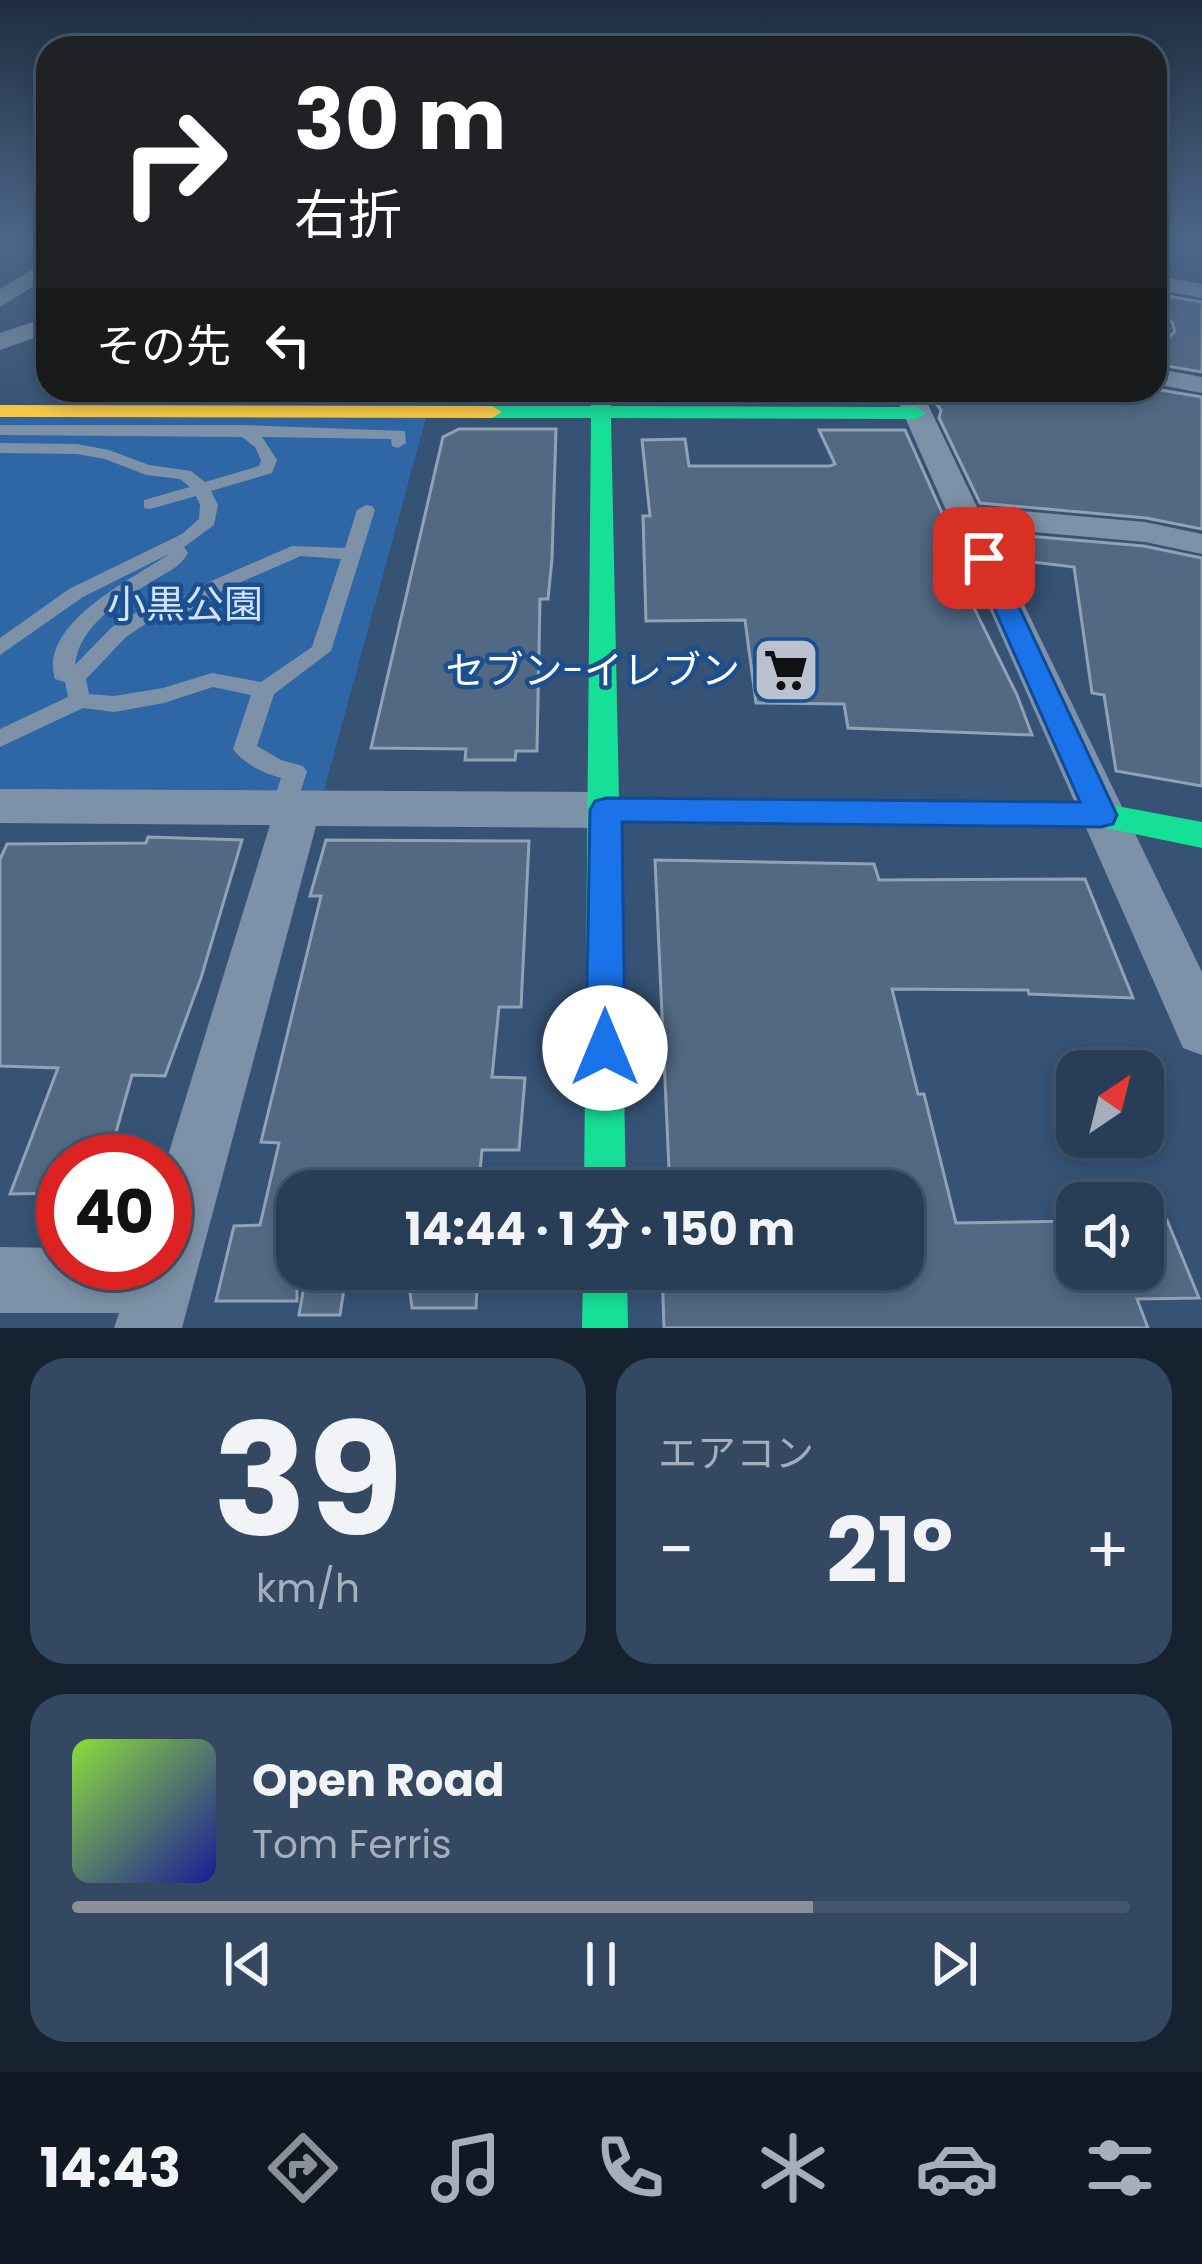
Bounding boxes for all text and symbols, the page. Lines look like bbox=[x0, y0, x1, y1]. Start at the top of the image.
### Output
text: 30 m bbox=[294, 61, 506, 178]
icon: right bbox=[96, 84, 252, 240]
text: 右折 bbox=[294, 177, 402, 253]
icon: left bbox=[255, 312, 321, 378]
text: その先 bbox=[96, 315, 231, 378]
pin bbox=[933, 507, 1035, 609]
icon: arrive bbox=[951, 525, 1017, 591]
park label: 小黒公園 bbox=[107, 577, 263, 632]
supermarket icon: セブン-イレブン bbox=[751, 635, 821, 705]
place label: セブン-イレブン bbox=[446, 643, 740, 698]
position arrow bbox=[542, 985, 668, 1111]
north arrow bbox=[1056, 1050, 1164, 1158]
map controls bbox=[1056, 1050, 1164, 1290]
speed limit sign: 40 bbox=[36, 1134, 192, 1290]
button: sound bbox=[1056, 1182, 1164, 1290]
text: 14:44 · 1 分 · 150 m bbox=[405, 1198, 795, 1261]
text: 39 bbox=[213, 1371, 403, 1590]
text: エアコン bbox=[658, 1426, 814, 1481]
text: 21° bbox=[826, 1487, 953, 1614]
text: − bbox=[658, 1504, 694, 1596]
text: + bbox=[1085, 1504, 1130, 1596]
text: km/h bbox=[256, 1561, 360, 1616]
text: Open Road bbox=[252, 1749, 505, 1812]
text: Tom Ferris bbox=[252, 1817, 452, 1872]
icon: previous bbox=[215, 1931, 281, 1997]
icon: pause bbox=[568, 1931, 634, 1997]
icon: next bbox=[921, 1931, 987, 1997]
icon: directions bbox=[261, 2126, 345, 2210]
icon: music bbox=[424, 2126, 508, 2210]
icon: phone bbox=[588, 2126, 672, 2210]
icon: climate bbox=[751, 2126, 835, 2210]
icon: car bbox=[915, 2126, 999, 2210]
icon: filters bbox=[1078, 2126, 1162, 2210]
text: 14:43 bbox=[40, 2130, 181, 2206]

